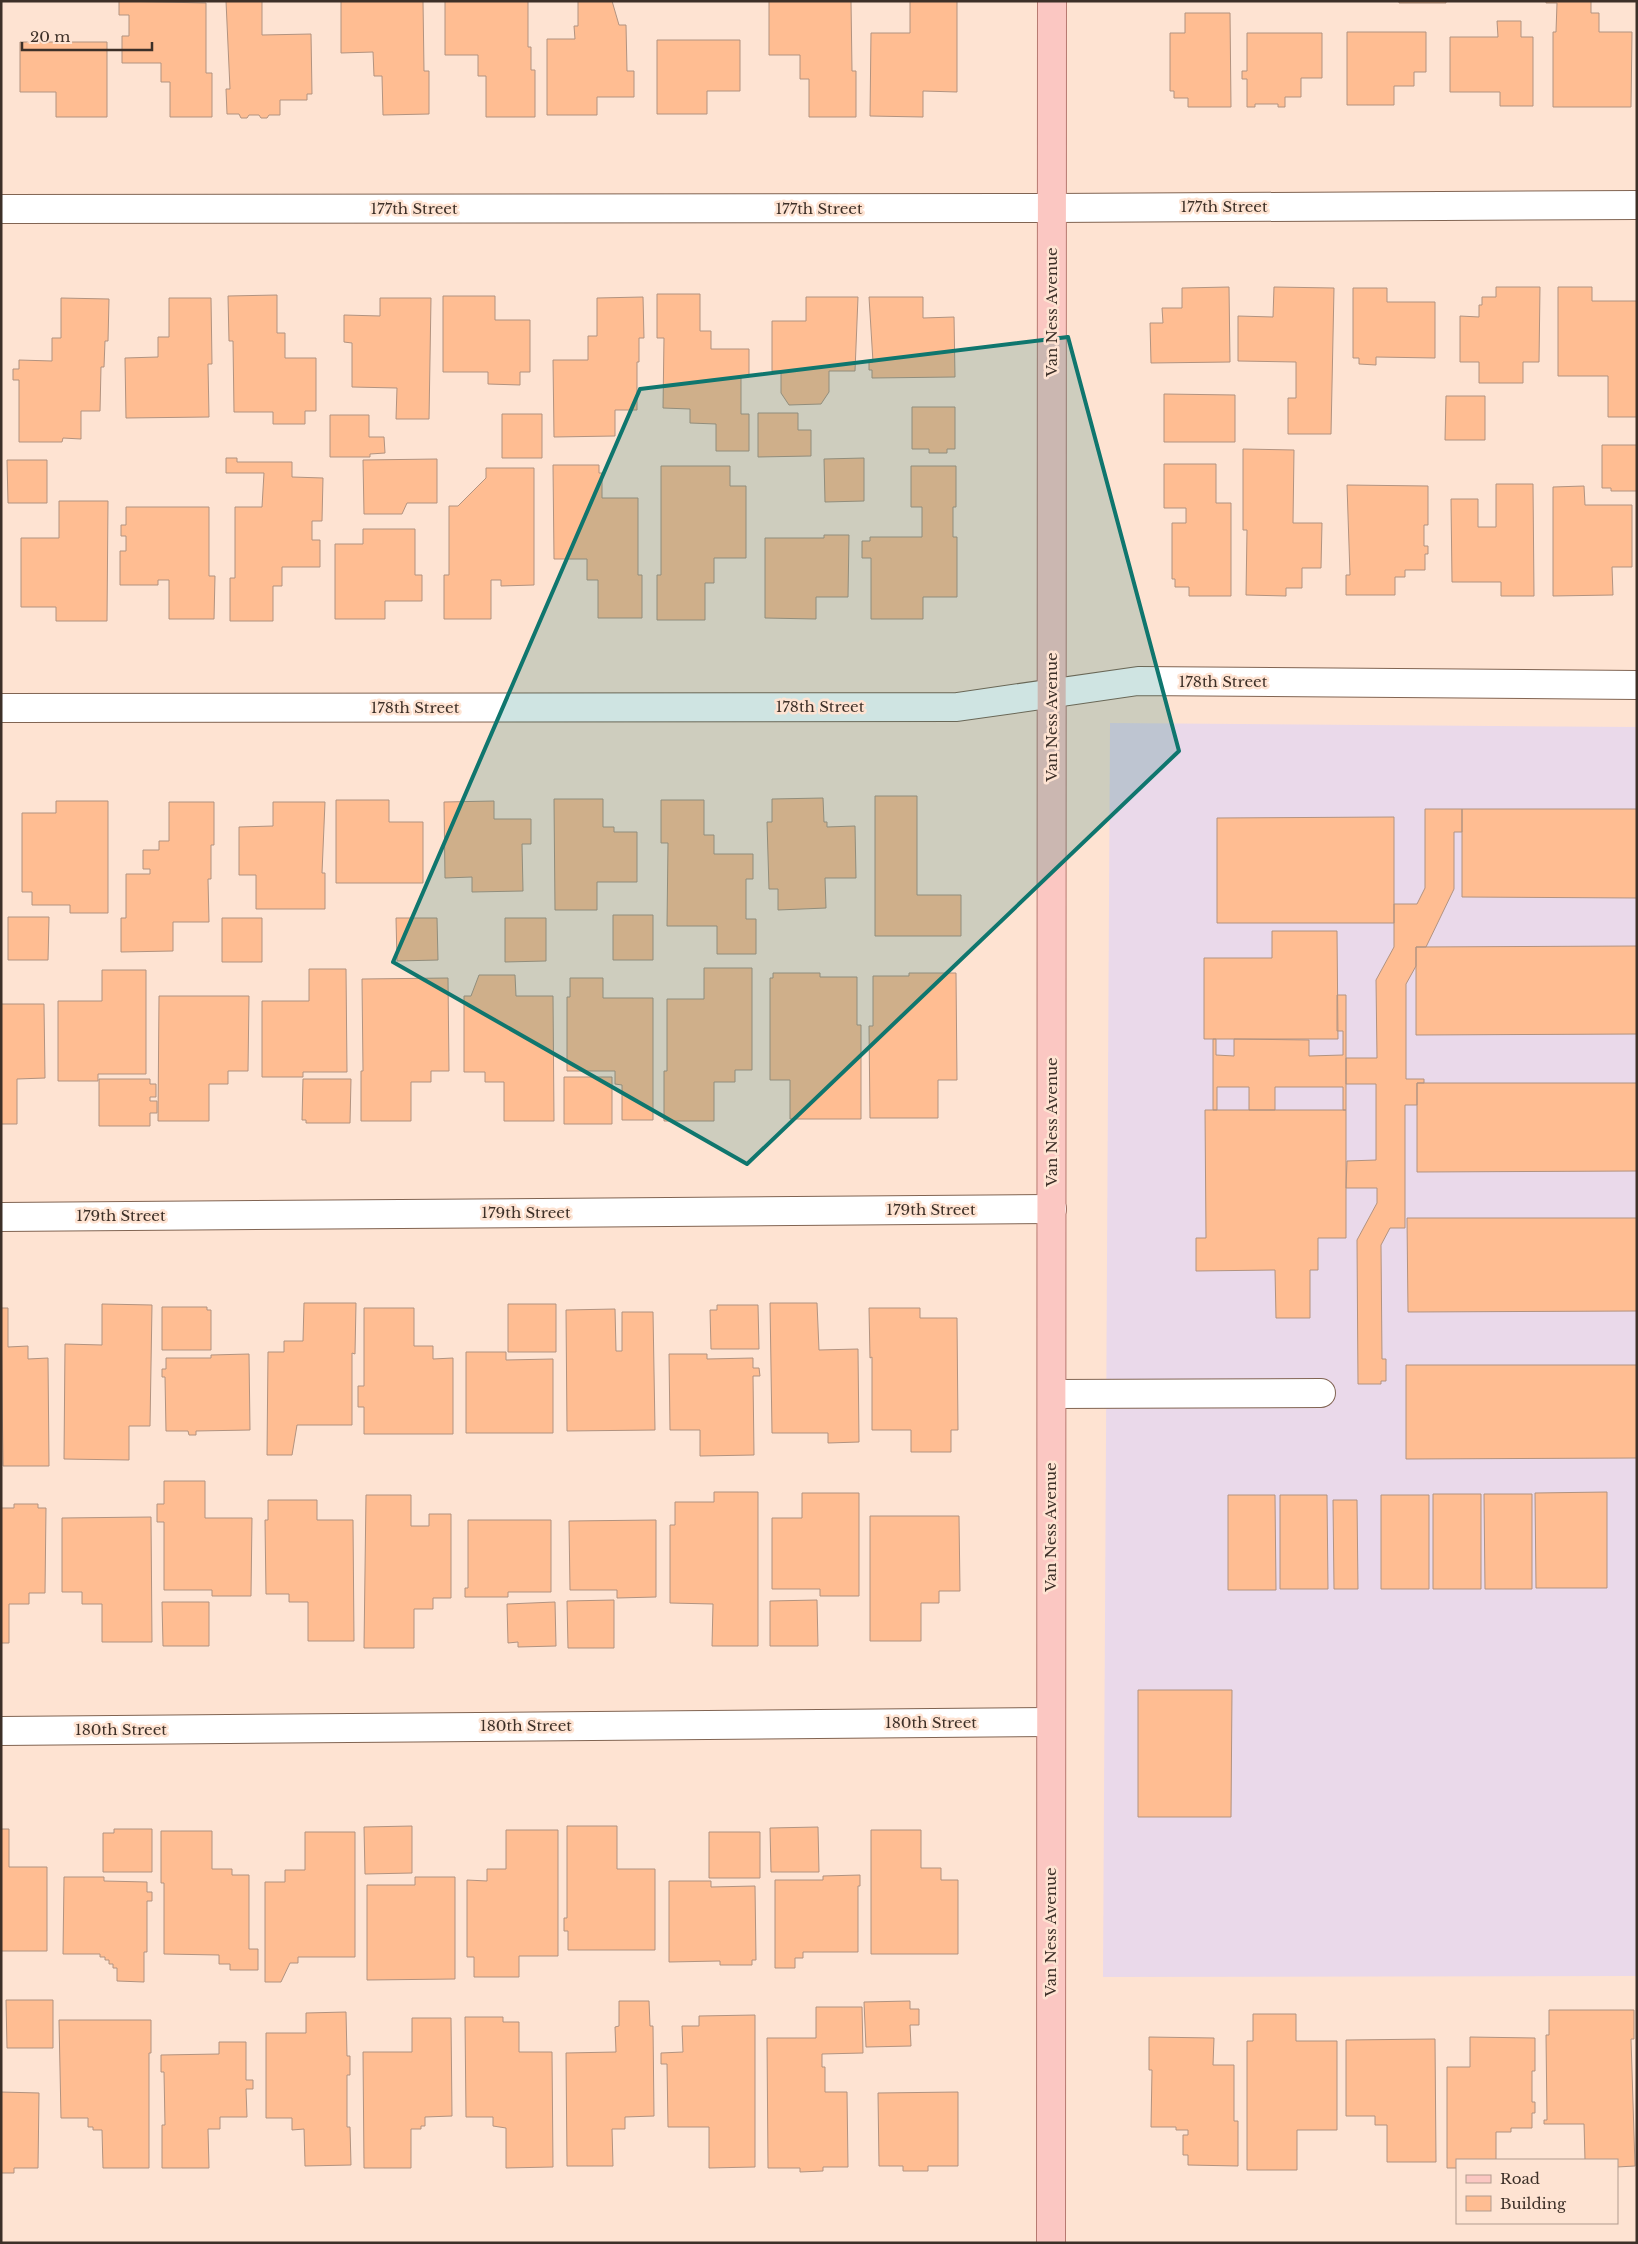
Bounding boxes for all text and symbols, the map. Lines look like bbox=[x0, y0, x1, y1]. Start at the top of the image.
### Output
scale bar bbox=[22, 20, 152, 52]
text: 20 m bbox=[30, 27, 70, 46]
street label: 177th Street bbox=[1180, 197, 1268, 216]
street label: 177th Street bbox=[370, 199, 458, 218]
street label: 177th Street bbox=[775, 199, 863, 218]
street label: Van Ness Avenue bbox=[1042, 247, 1061, 378]
street label: Van Ness Avenue bbox=[1042, 652, 1061, 783]
street label: 178th Street bbox=[1179, 672, 1268, 691]
street label: 178th Street bbox=[776, 697, 865, 716]
street label: 178th Street bbox=[371, 698, 460, 717]
street label: Van Ness Avenue bbox=[1042, 1057, 1061, 1188]
street label: 179th Street bbox=[886, 1200, 976, 1219]
street label: 179th Street bbox=[481, 1203, 571, 1222]
street label: 179th Street bbox=[76, 1206, 166, 1225]
street label: Van Ness Avenue bbox=[1041, 1462, 1060, 1593]
street label: 180th Street bbox=[885, 1713, 977, 1732]
street label: 180th Street bbox=[480, 1716, 572, 1735]
street label: 180th Street bbox=[75, 1720, 167, 1739]
street label: Van Ness Avenue bbox=[1041, 1867, 1060, 1998]
legend bbox=[1456, 2159, 1618, 2224]
text: Road bbox=[1500, 2169, 1540, 2188]
text: Building bbox=[1500, 2194, 1567, 2213]

